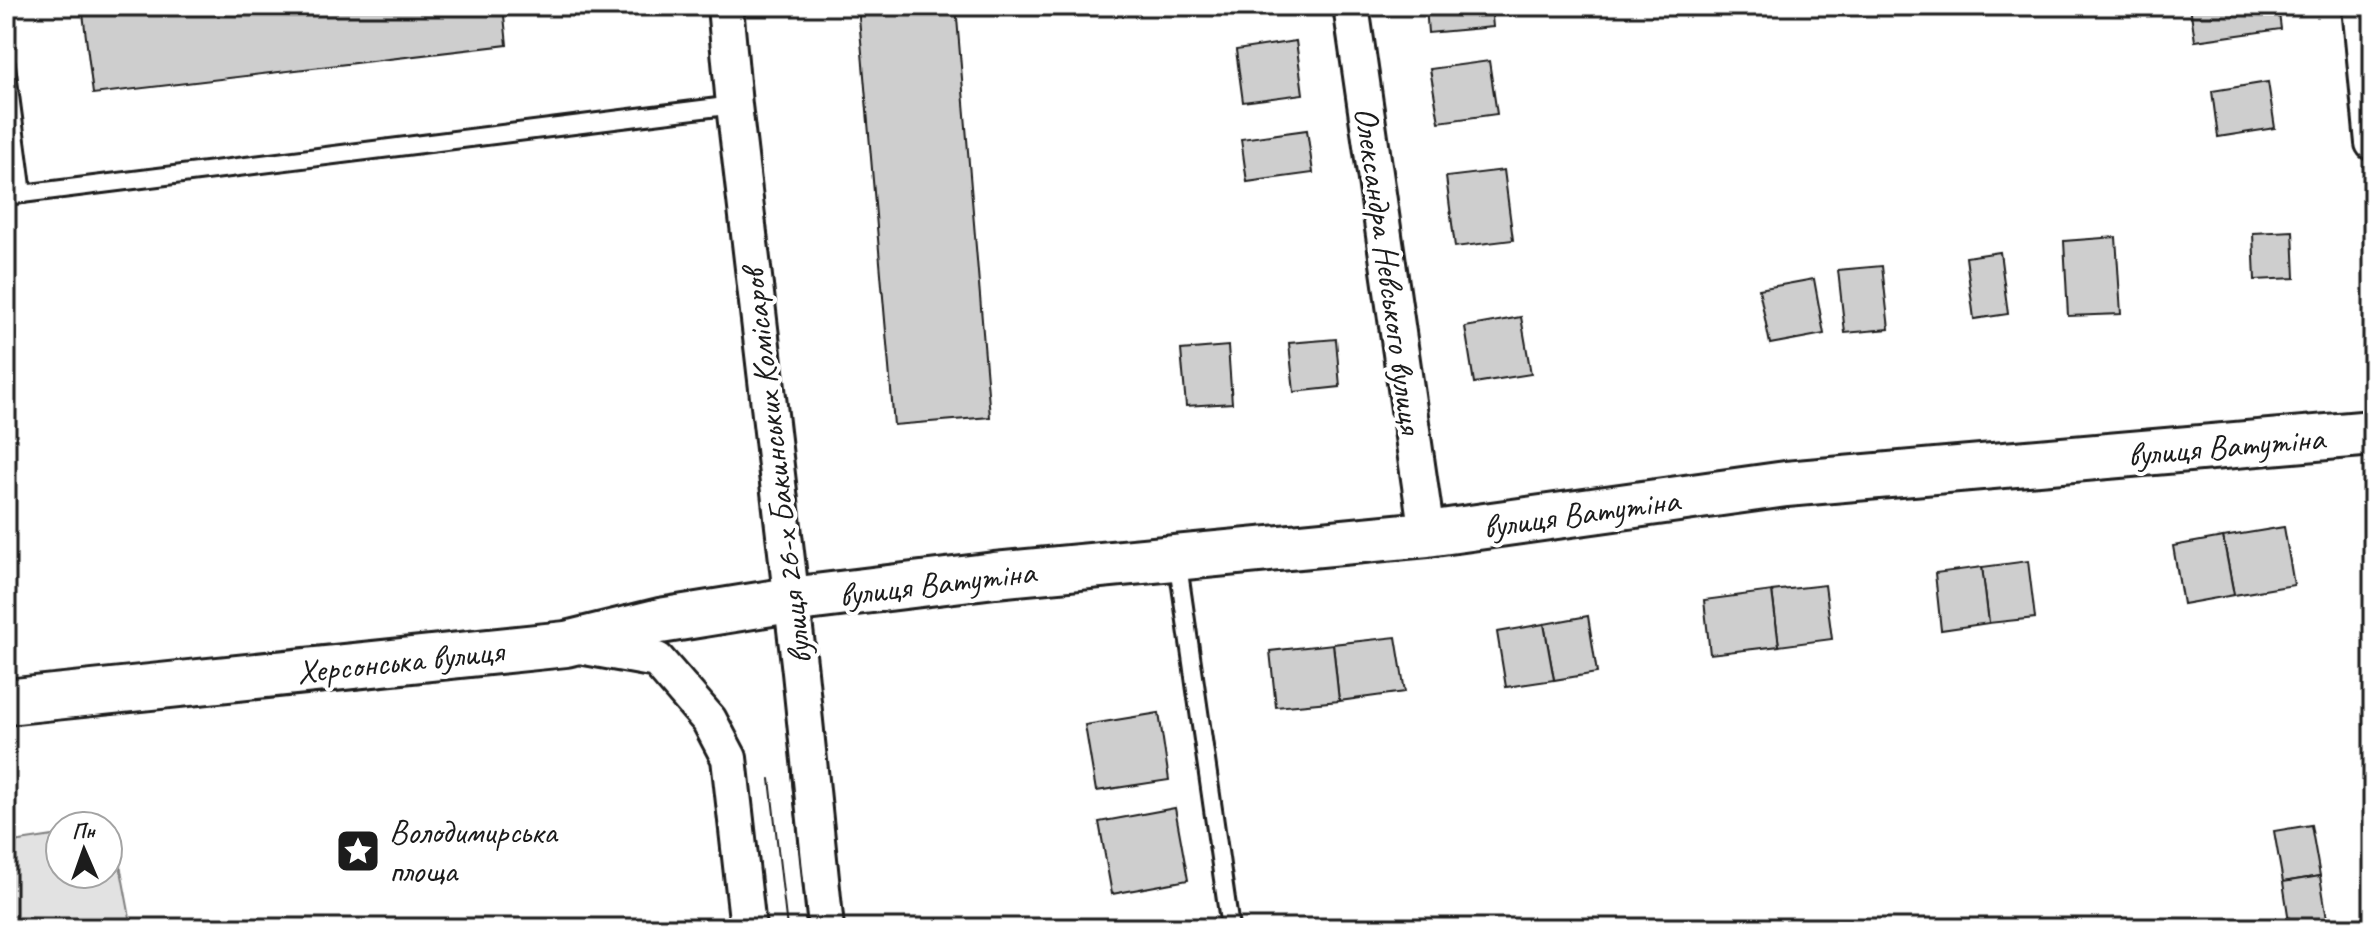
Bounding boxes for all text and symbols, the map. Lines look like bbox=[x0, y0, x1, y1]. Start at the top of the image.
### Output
street label: Олександра Невського вулиця bbox=[1345, 104, 1434, 438]
street label: вулиця 26-х Бакинських Комісаров bbox=[730, 261, 822, 667]
street label: вулиця Ватутіна bbox=[2126, 416, 2328, 476]
street label: вулиця Ватутіна bbox=[1480, 478, 1684, 548]
street label: вулиця Ватутіна bbox=[836, 549, 1040, 616]
street label: Херсонська вулиця bbox=[295, 629, 508, 693]
north arrow bbox=[44, 810, 124, 890]
place label: Володимирська площа bbox=[389, 810, 559, 892]
text: Пн bbox=[71, 817, 97, 845]
place icon: Володимирська площа bbox=[334, 827, 382, 875]

